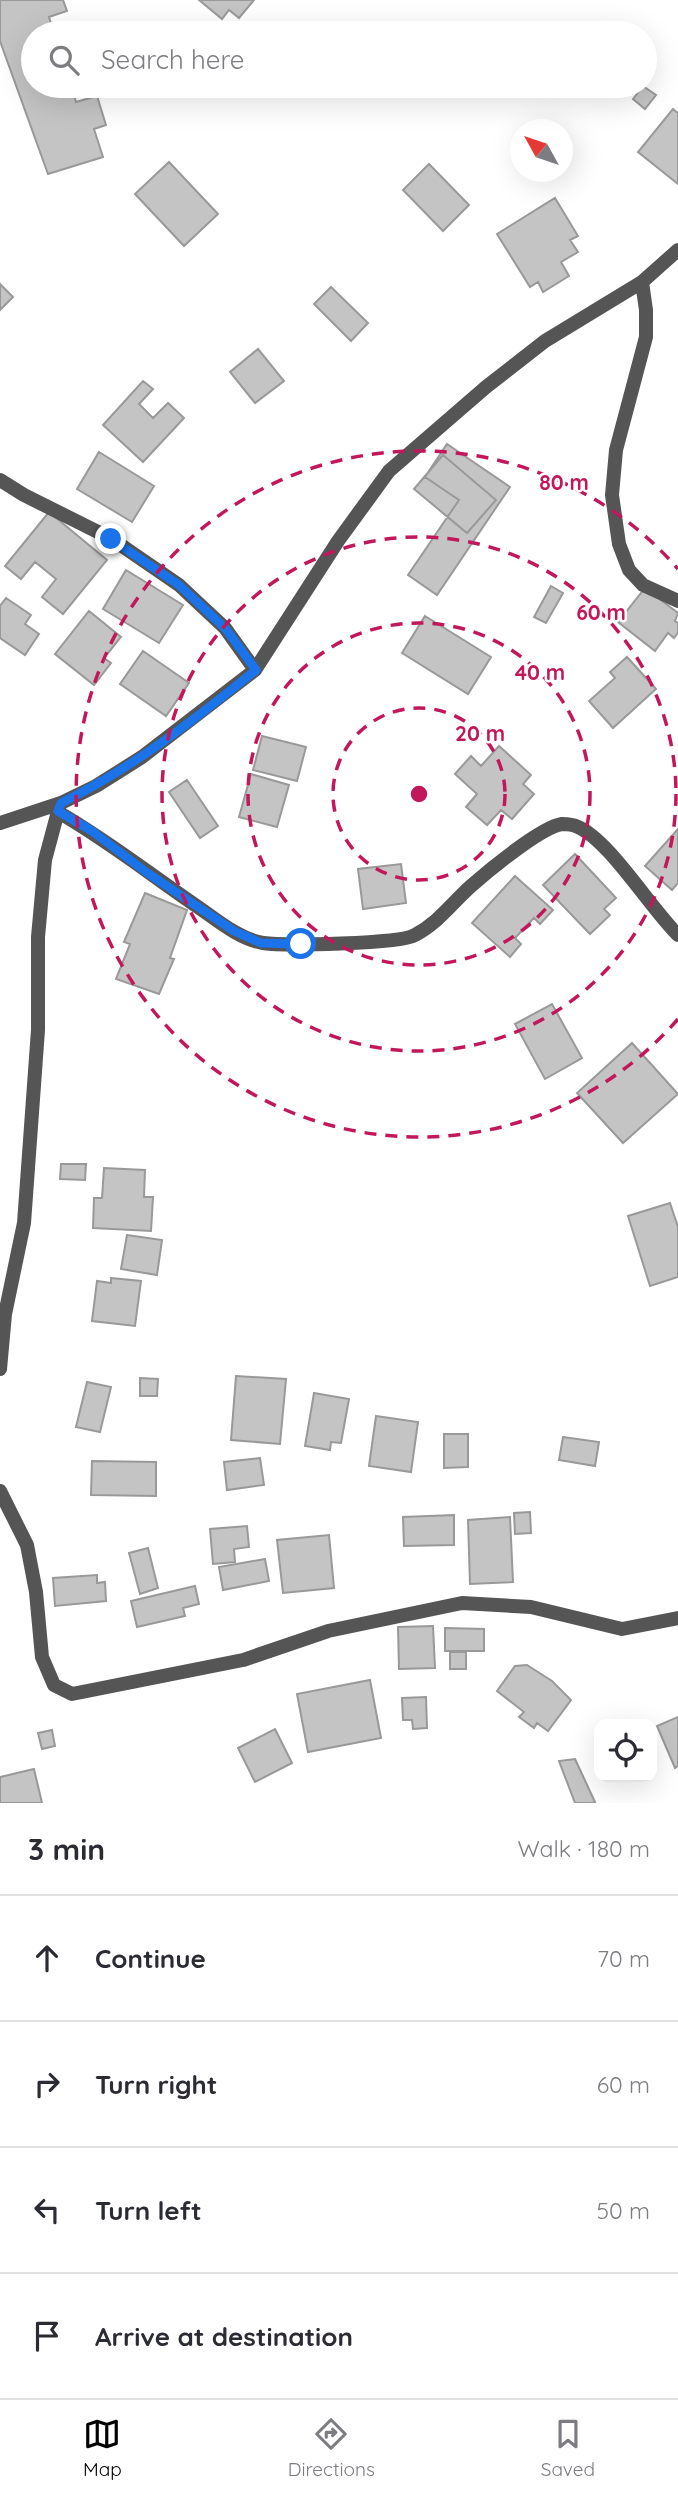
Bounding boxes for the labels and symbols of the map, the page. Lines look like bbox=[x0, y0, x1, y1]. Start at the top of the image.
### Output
north arrow bbox=[510, 119, 573, 182]
text: 80 m bbox=[539, 469, 589, 495]
route end bbox=[95, 523, 126, 554]
text: 60 m bbox=[576, 599, 626, 625]
text: 40 m bbox=[515, 659, 565, 685]
text: 20 m bbox=[455, 720, 505, 746]
centre of rings bbox=[407, 782, 431, 806]
route start bbox=[285, 928, 316, 959]

